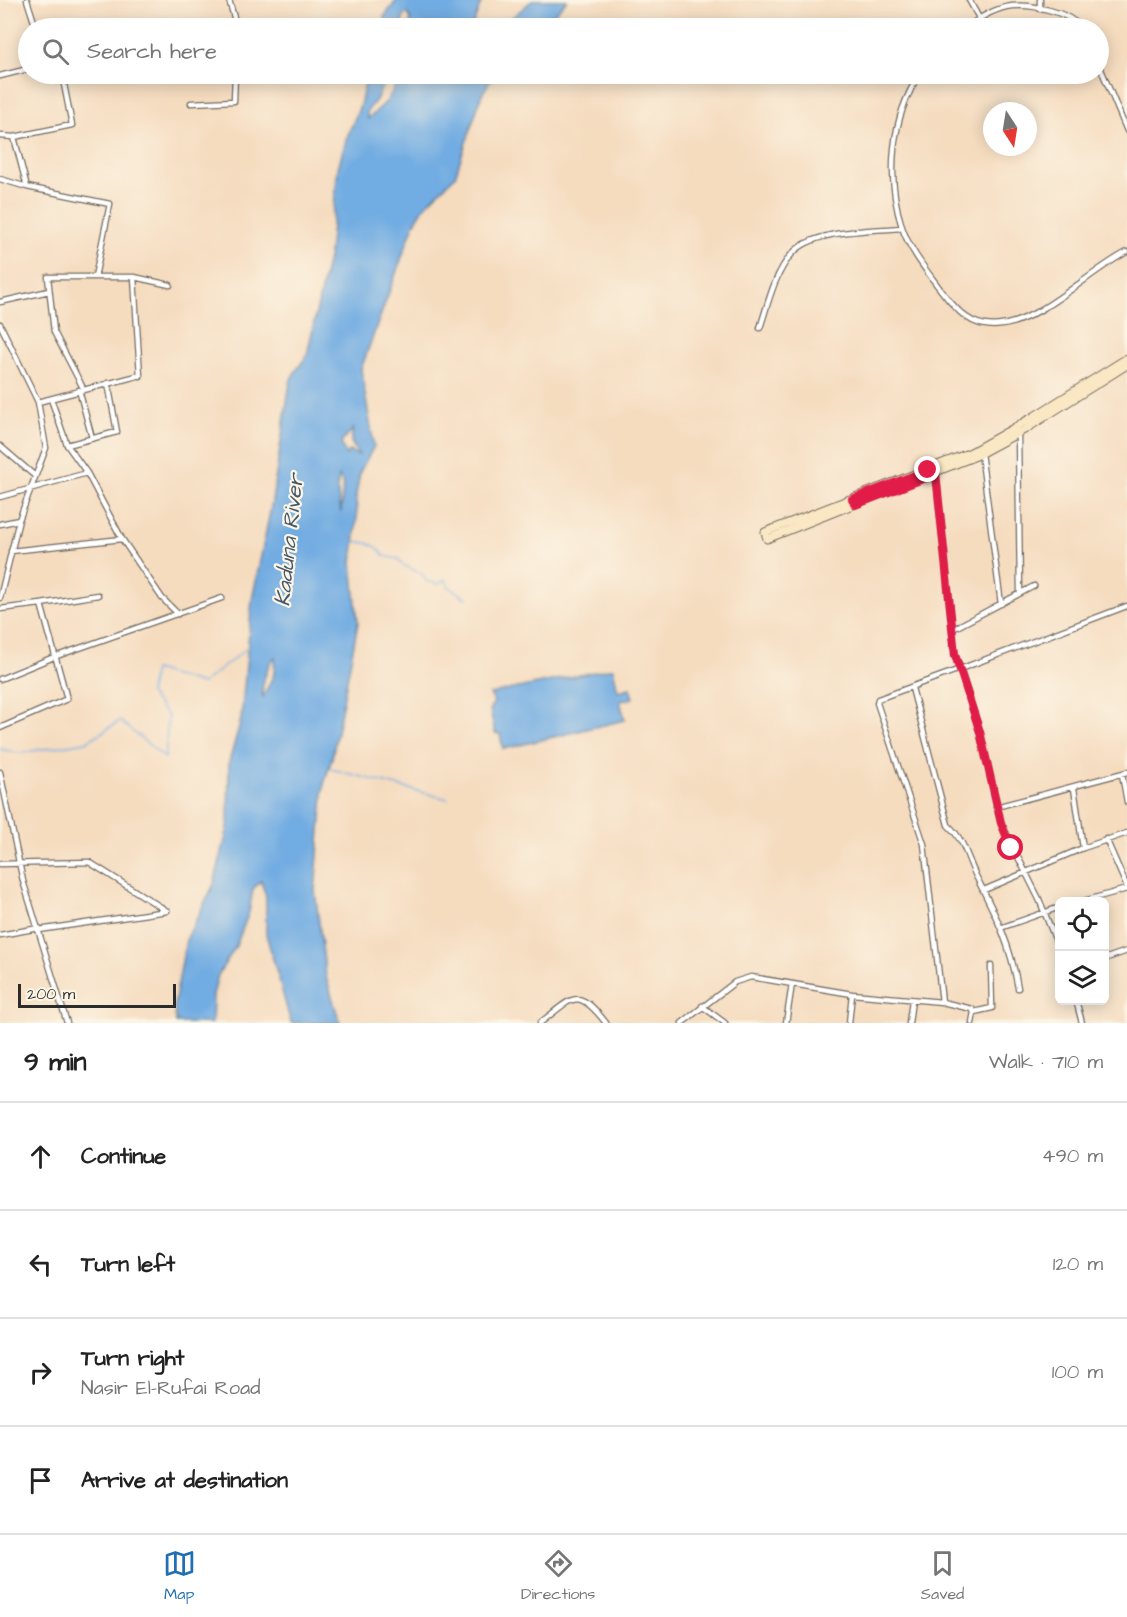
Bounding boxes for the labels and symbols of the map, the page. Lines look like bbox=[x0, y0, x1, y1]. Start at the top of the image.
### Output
north arrow bbox=[983, 102, 1037, 156]
route end bbox=[914, 456, 940, 482]
water label: Kaduna River bbox=[267, 470, 312, 608]
route start bbox=[997, 834, 1023, 860]
scale bar bbox=[18, 981, 176, 1008]

